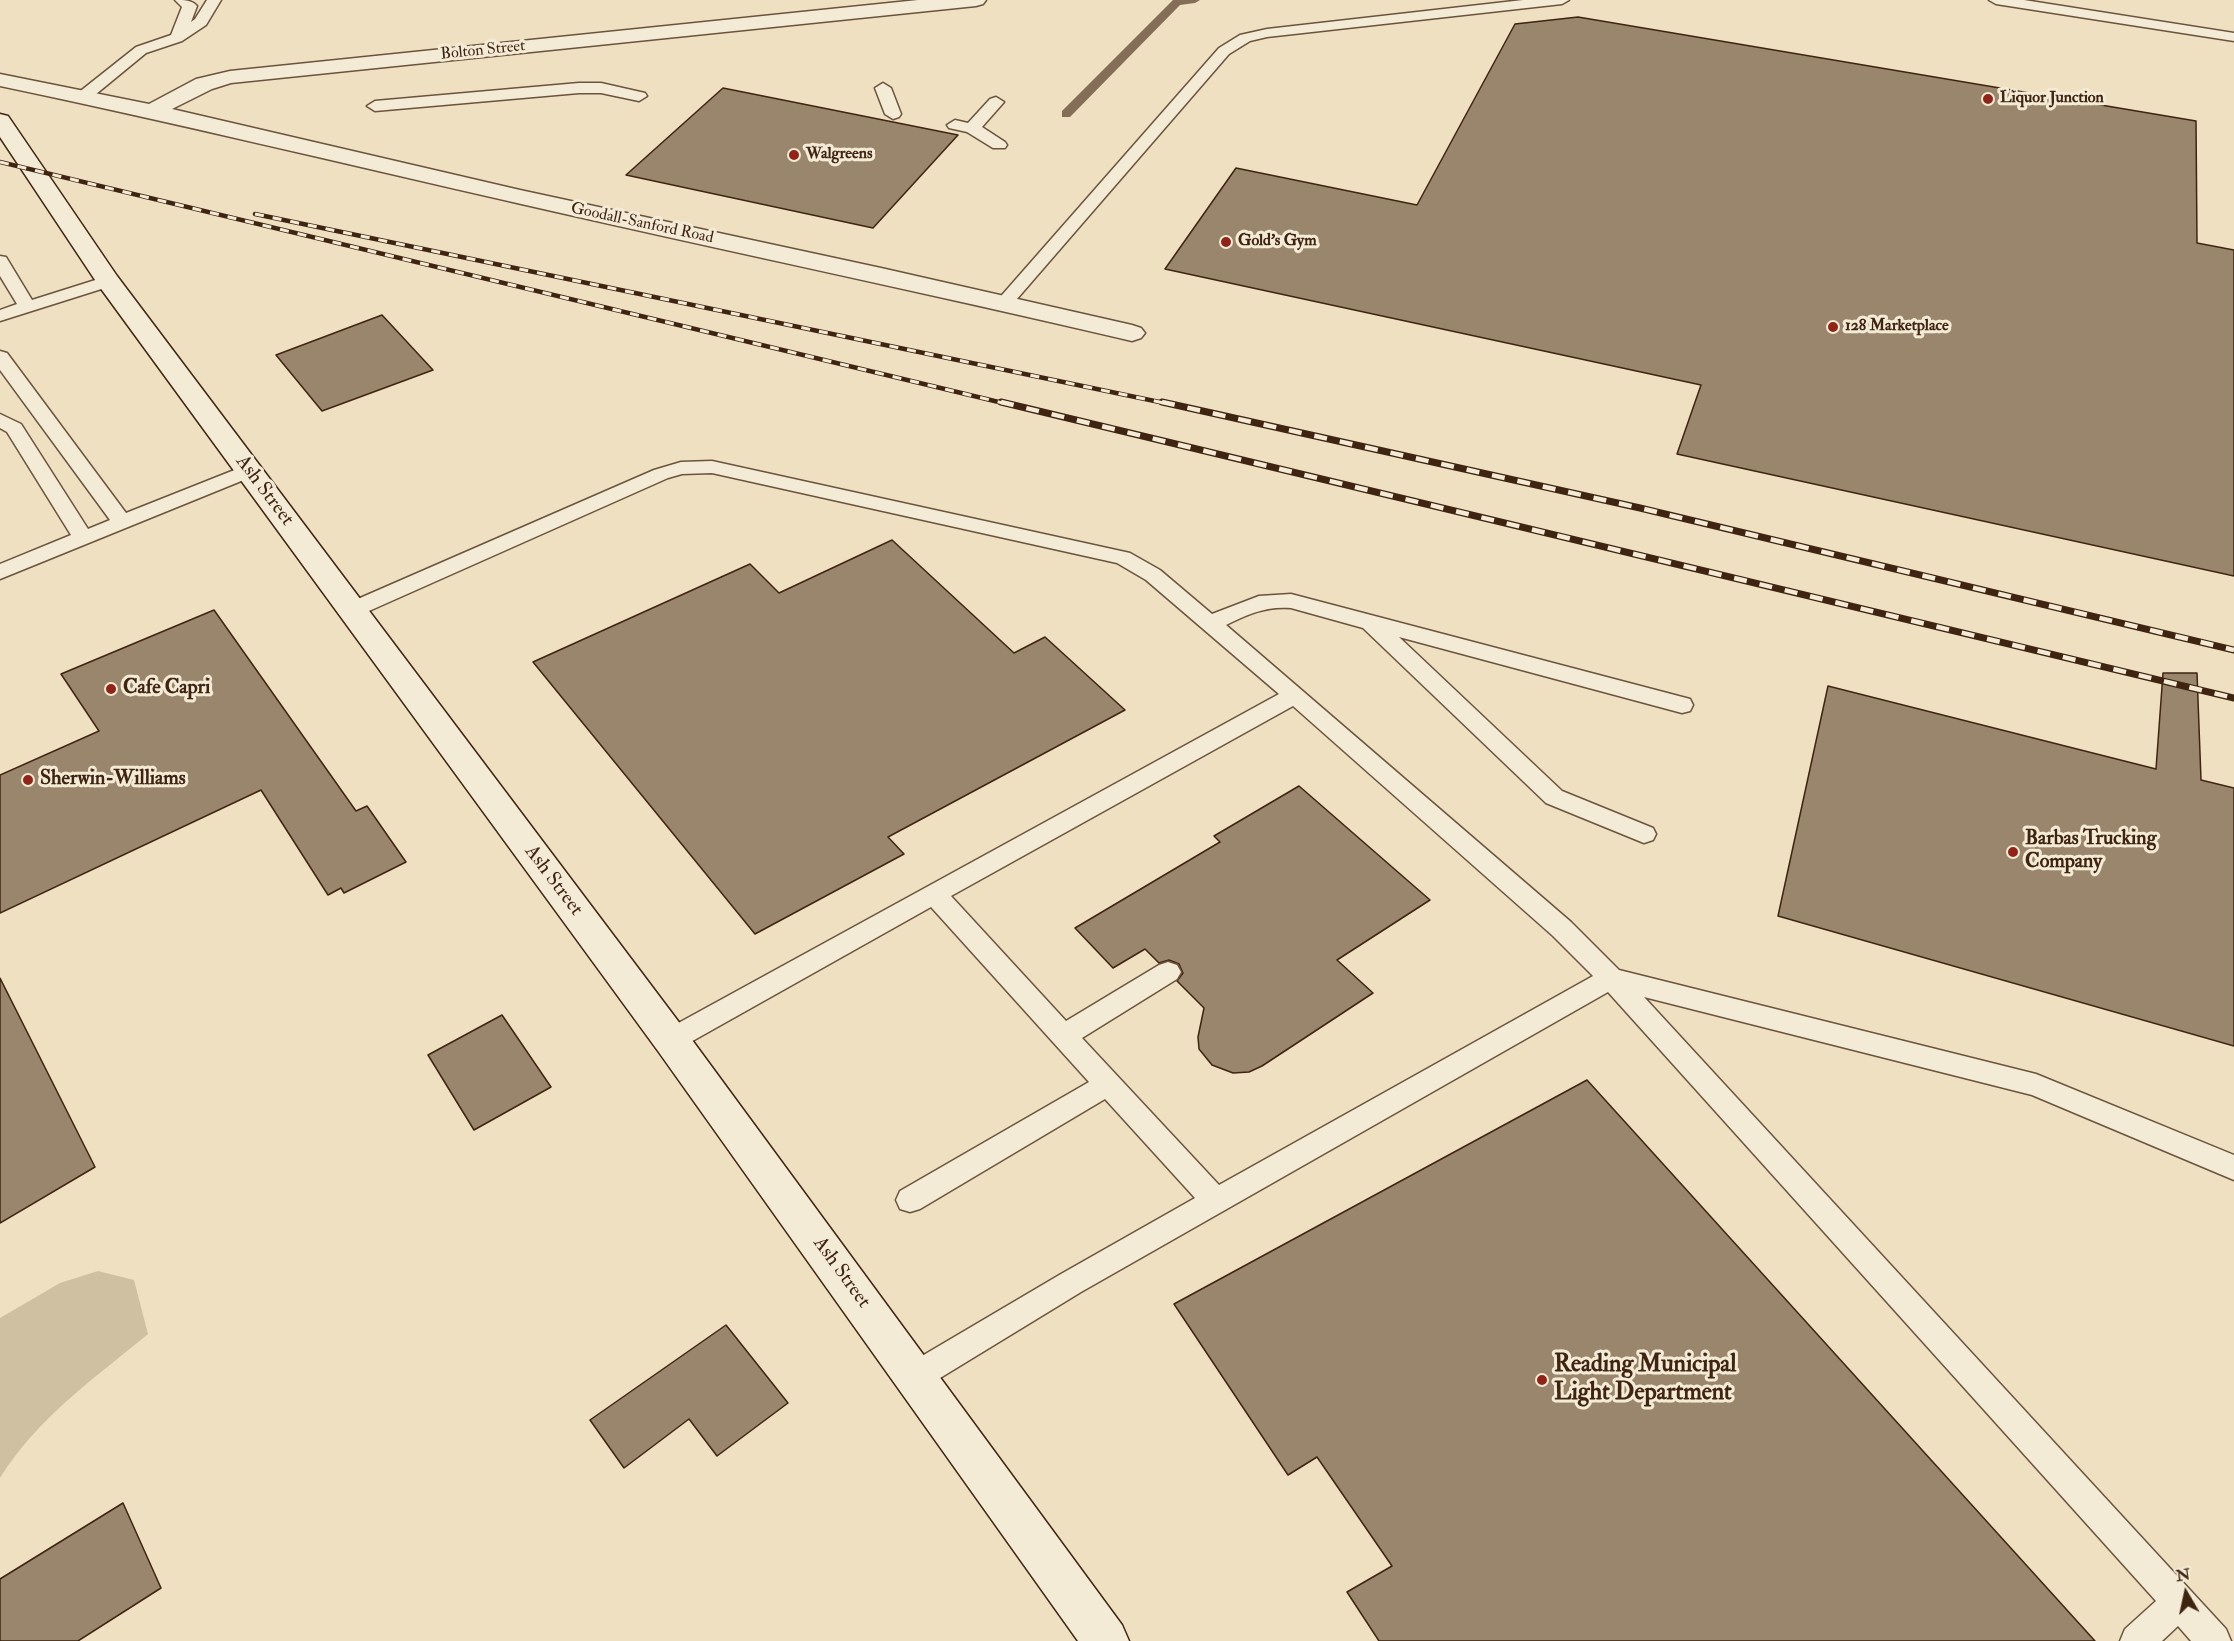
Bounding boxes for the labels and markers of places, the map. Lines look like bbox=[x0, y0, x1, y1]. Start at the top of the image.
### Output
place label: Liquor Junction bbox=[2000, 89, 2104, 109]
marker: Liquor Junction bbox=[1981, 92, 1995, 106]
place label: Walgreens bbox=[806, 145, 872, 165]
marker: Walgreens bbox=[787, 148, 801, 162]
place label: Gold's Gym bbox=[1238, 232, 1317, 252]
marker: Gold's Gym bbox=[1219, 235, 1233, 249]
place label: 128 Marketplace bbox=[1845, 317, 1949, 337]
marker: 128 Marketplace bbox=[1826, 320, 1840, 334]
place label: Cafe Capri bbox=[123, 677, 210, 701]
marker: Cafe Capri bbox=[104, 682, 118, 696]
place label: Sherwin-Williams bbox=[40, 768, 186, 792]
marker: Sherwin-Williams bbox=[21, 773, 35, 787]
place label: Barbas Trucking Company bbox=[2025, 828, 2156, 875]
marker: Barbas Trucking Company bbox=[2006, 845, 2020, 859]
place label: Reading Municipal Light Department bbox=[1554, 1352, 1736, 1408]
marker: Reading Municipal Light Department bbox=[1535, 1373, 1549, 1387]

